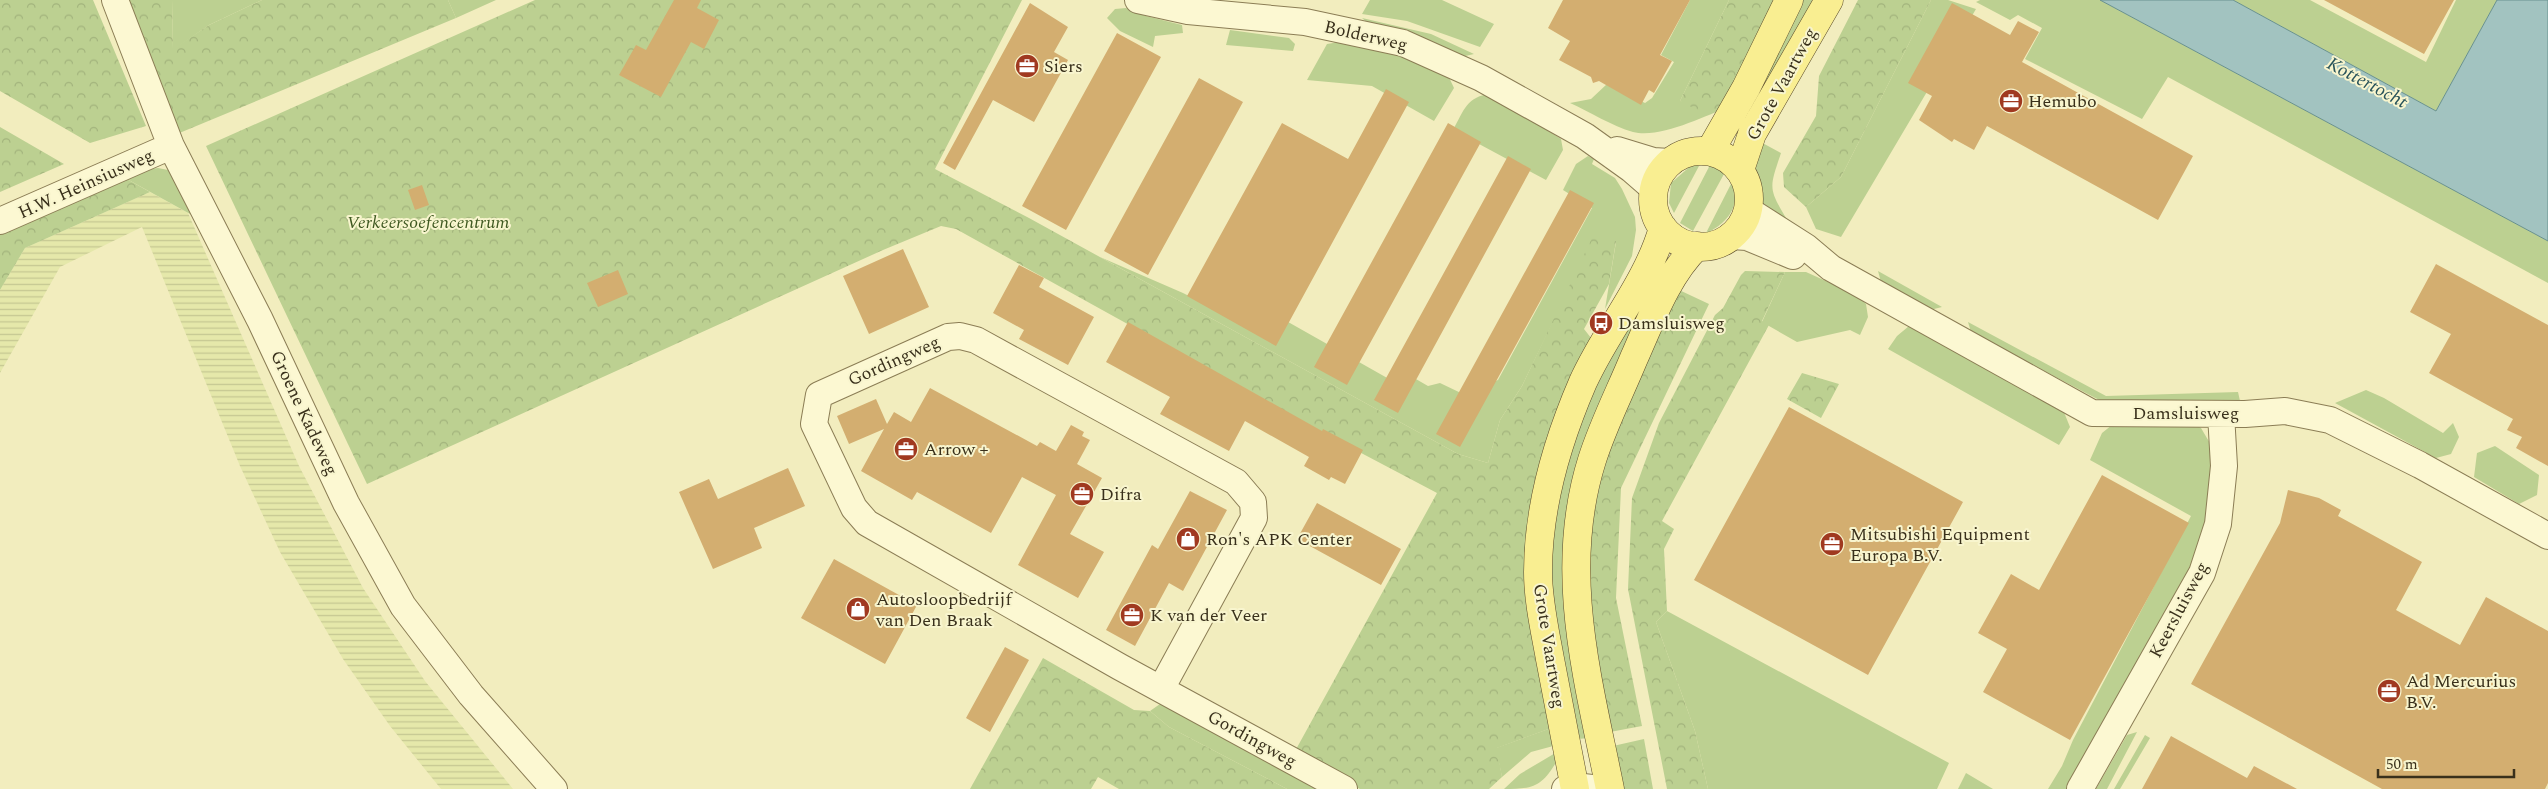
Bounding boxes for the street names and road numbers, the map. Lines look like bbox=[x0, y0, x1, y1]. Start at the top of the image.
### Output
street label: Bolderweg bbox=[1322, 13, 1410, 59]
street label: Grote Vaartweg bbox=[1740, 22, 1824, 146]
street label: H.W. Heinsiusweg bbox=[14, 142, 158, 226]
street label: Gordingweg bbox=[843, 329, 945, 393]
street label: Groene Kadeweg bbox=[263, 346, 345, 480]
street label: Damsluisweg bbox=[2133, 400, 2239, 427]
street label: Keersluisweg bbox=[2142, 557, 2216, 663]
street label: Grote Vaartweg bbox=[1526, 582, 1572, 710]
street label: Gordingweg bbox=[1202, 703, 1302, 775]

